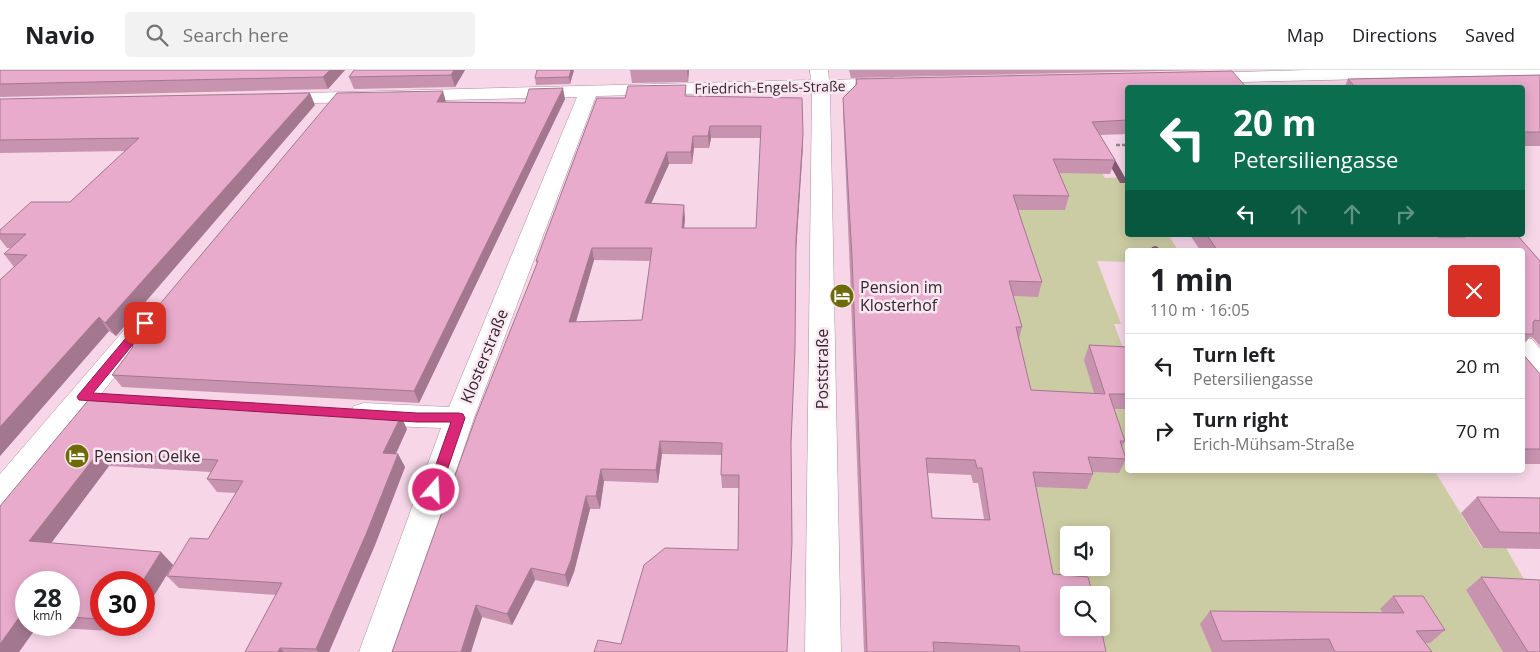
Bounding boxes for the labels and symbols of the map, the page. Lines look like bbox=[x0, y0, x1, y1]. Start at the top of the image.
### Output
street label: Friedrich-Engels-Straße bbox=[694, 76, 846, 98]
place label: Pension im Klosterhof bbox=[860, 276, 943, 316]
hotel icon: Pension im Klosterhof bbox=[829, 283, 855, 309]
pin bbox=[124, 302, 166, 344]
street label: Klosterstraße bbox=[455, 305, 513, 406]
street label: Poststraße bbox=[811, 329, 833, 409]
hotel icon: Pension Oelke bbox=[64, 443, 90, 469]
place label: Pension Oelke bbox=[94, 445, 201, 467]
position arrow bbox=[407, 463, 459, 515]
speed limit sign: 30 bbox=[90, 571, 155, 636]

